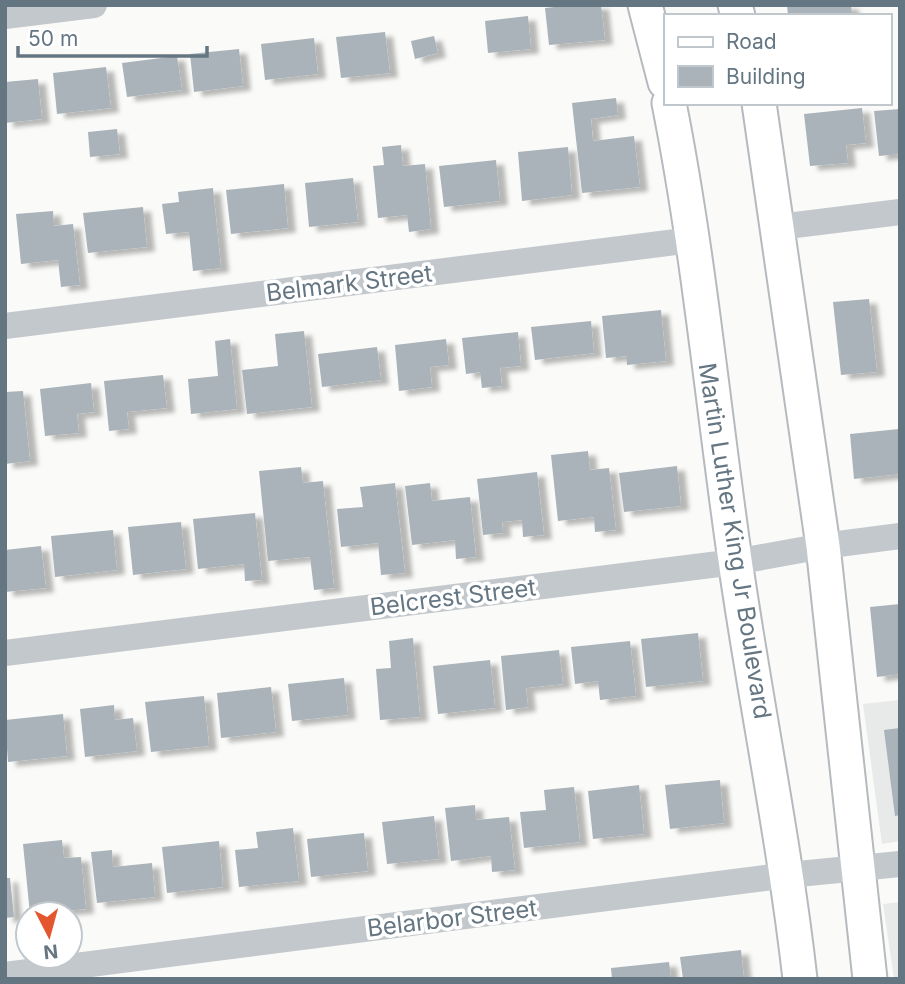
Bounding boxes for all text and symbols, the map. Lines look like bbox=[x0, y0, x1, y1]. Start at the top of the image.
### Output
scale bar bbox=[18, 14, 206, 58]
legend bbox=[664, 14, 891, 105]
text: 50 m bbox=[28, 26, 78, 51]
text: Road bbox=[726, 29, 777, 54]
text: Building bbox=[726, 64, 806, 89]
street label: Belmark Street bbox=[264, 258, 434, 308]
street label: Martin Luther King Jr Boulevard bbox=[693, 361, 777, 721]
street label: Belcrest Street bbox=[368, 572, 538, 622]
street label: Belarbor Street bbox=[365, 893, 539, 943]
north arrow bbox=[14, 900, 84, 970]
text: N bbox=[42, 939, 59, 964]

